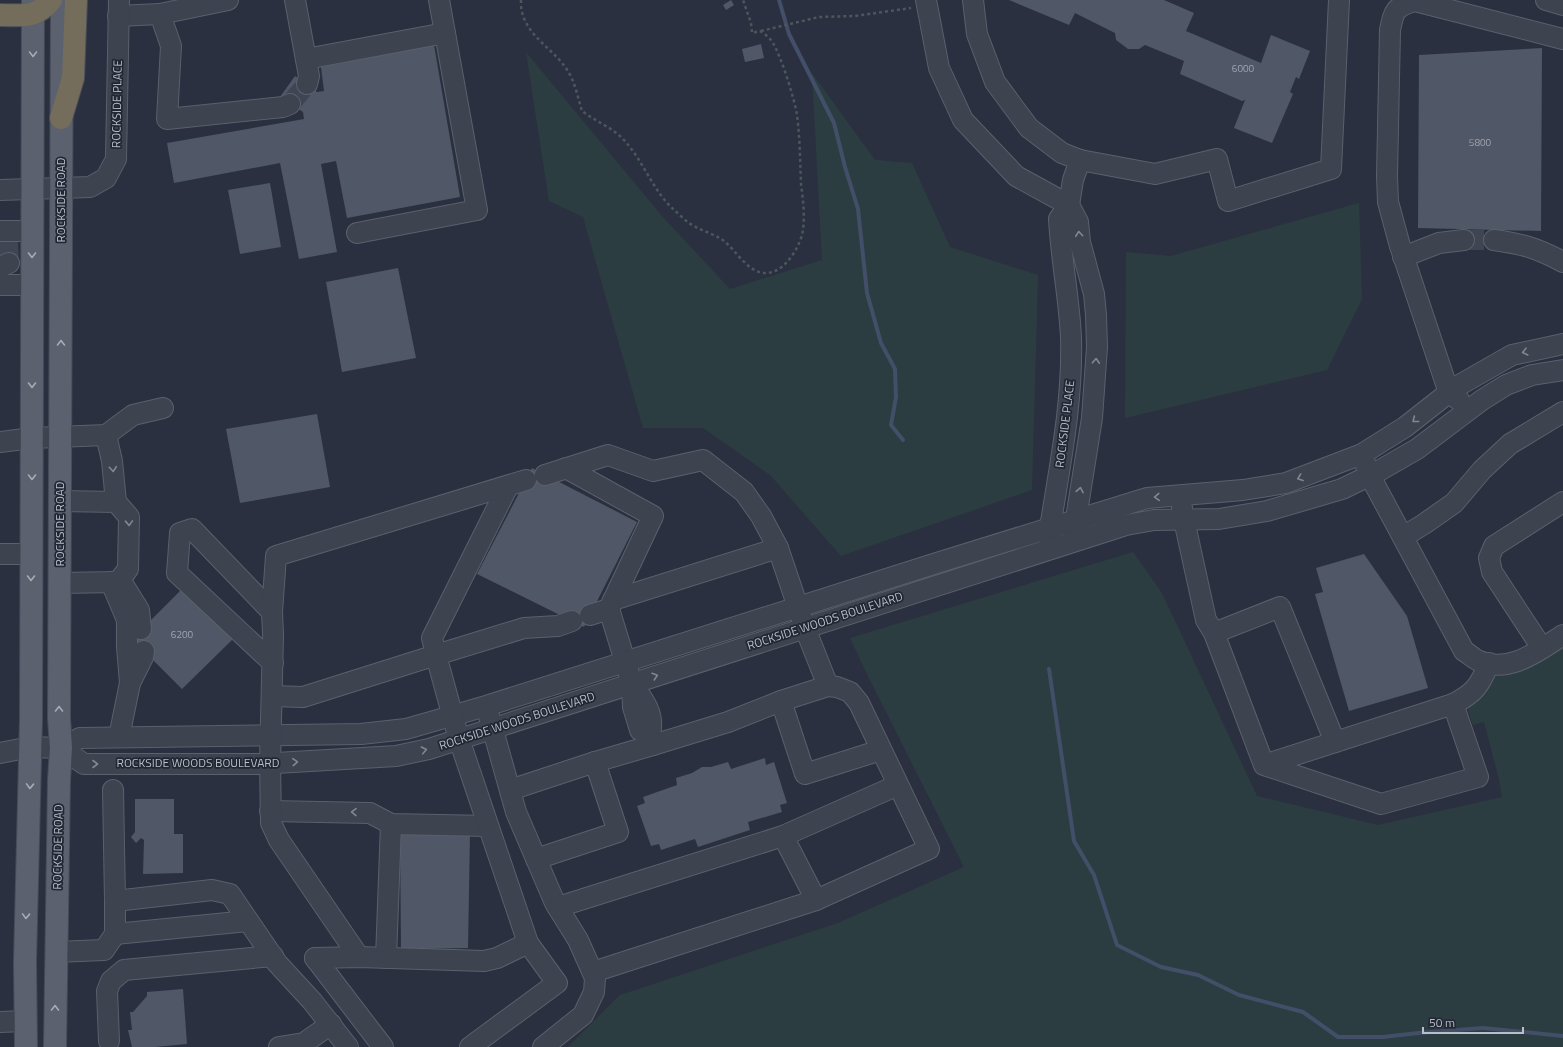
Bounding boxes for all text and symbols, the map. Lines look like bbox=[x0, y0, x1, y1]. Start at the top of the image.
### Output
one-way arrow bbox=[29, 51, 37, 57]
street label: ROCKSIDE PLACE bbox=[106, 59, 127, 148]
house number: 6000 bbox=[1232, 61, 1255, 76]
house number: 5800 bbox=[1469, 135, 1492, 150]
street label: ROCKSIDE ROAD bbox=[51, 157, 70, 243]
one-way arrow bbox=[1074, 231, 1083, 237]
one-way arrow bbox=[28, 252, 36, 258]
one-way arrow bbox=[57, 340, 65, 346]
one-way arrow bbox=[1522, 348, 1528, 356]
one-way arrow bbox=[1092, 358, 1100, 364]
street label: ROCKSIDE PLACE bbox=[1050, 379, 1079, 469]
one-way arrow bbox=[28, 382, 36, 388]
one-way arrow bbox=[1413, 415, 1420, 422]
one-way arrow bbox=[108, 465, 117, 472]
one-way arrow bbox=[1296, 473, 1303, 481]
one-way arrow bbox=[28, 474, 36, 480]
street label: ROCKSIDE ROAD bbox=[50, 481, 69, 567]
one-way arrow bbox=[1076, 487, 1084, 494]
one-way arrow bbox=[1154, 493, 1160, 502]
one-way arrow bbox=[124, 520, 133, 526]
one-way arrow bbox=[27, 575, 35, 581]
street label: ROCKSIDE WOODS BOULEVARD bbox=[744, 586, 905, 655]
house number: 6200 bbox=[171, 627, 194, 642]
one-way arrow bbox=[651, 672, 658, 681]
street label: ROCKSIDE WOODS BOULEVARD bbox=[436, 686, 597, 755]
one-way arrow bbox=[55, 706, 63, 712]
one-way arrow bbox=[421, 746, 428, 754]
street label: ROCKSIDE WOODS BOULEVARD bbox=[117, 753, 280, 772]
one-way arrow bbox=[292, 757, 298, 766]
one-way arrow bbox=[92, 760, 98, 768]
one-way arrow bbox=[25, 783, 34, 789]
street label: ROCKSIDE ROAD bbox=[47, 804, 68, 890]
one-way arrow bbox=[351, 808, 357, 817]
one-way arrow bbox=[22, 913, 30, 919]
one-way arrow bbox=[51, 1005, 59, 1011]
scale bar bbox=[1423, 1009, 1523, 1035]
text: 50 m bbox=[1429, 1013, 1455, 1032]

